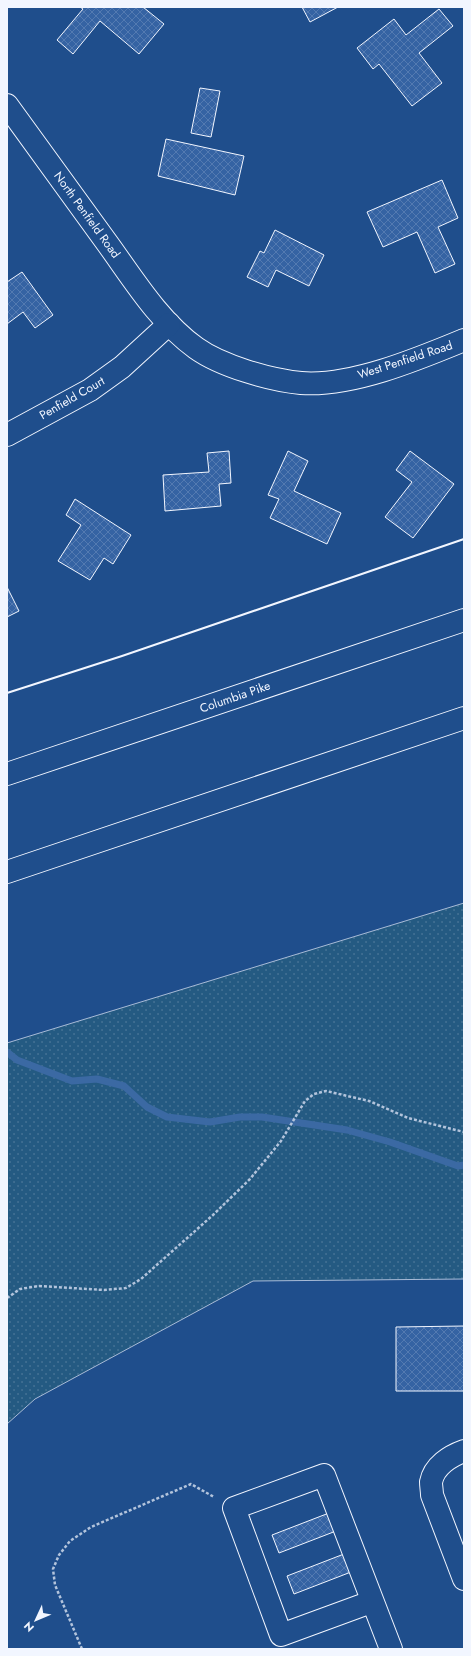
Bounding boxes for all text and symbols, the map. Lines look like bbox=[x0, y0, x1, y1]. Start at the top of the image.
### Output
street label: North Penfield Road bbox=[49, 168, 125, 262]
street label: West Penfield Road bbox=[355, 336, 455, 384]
street label: Penfield Court bbox=[36, 372, 108, 424]
street label: Columbia Pike bbox=[197, 677, 273, 717]
north arrow bbox=[16, 1600, 56, 1640]
text: N bbox=[20, 1618, 38, 1636]

